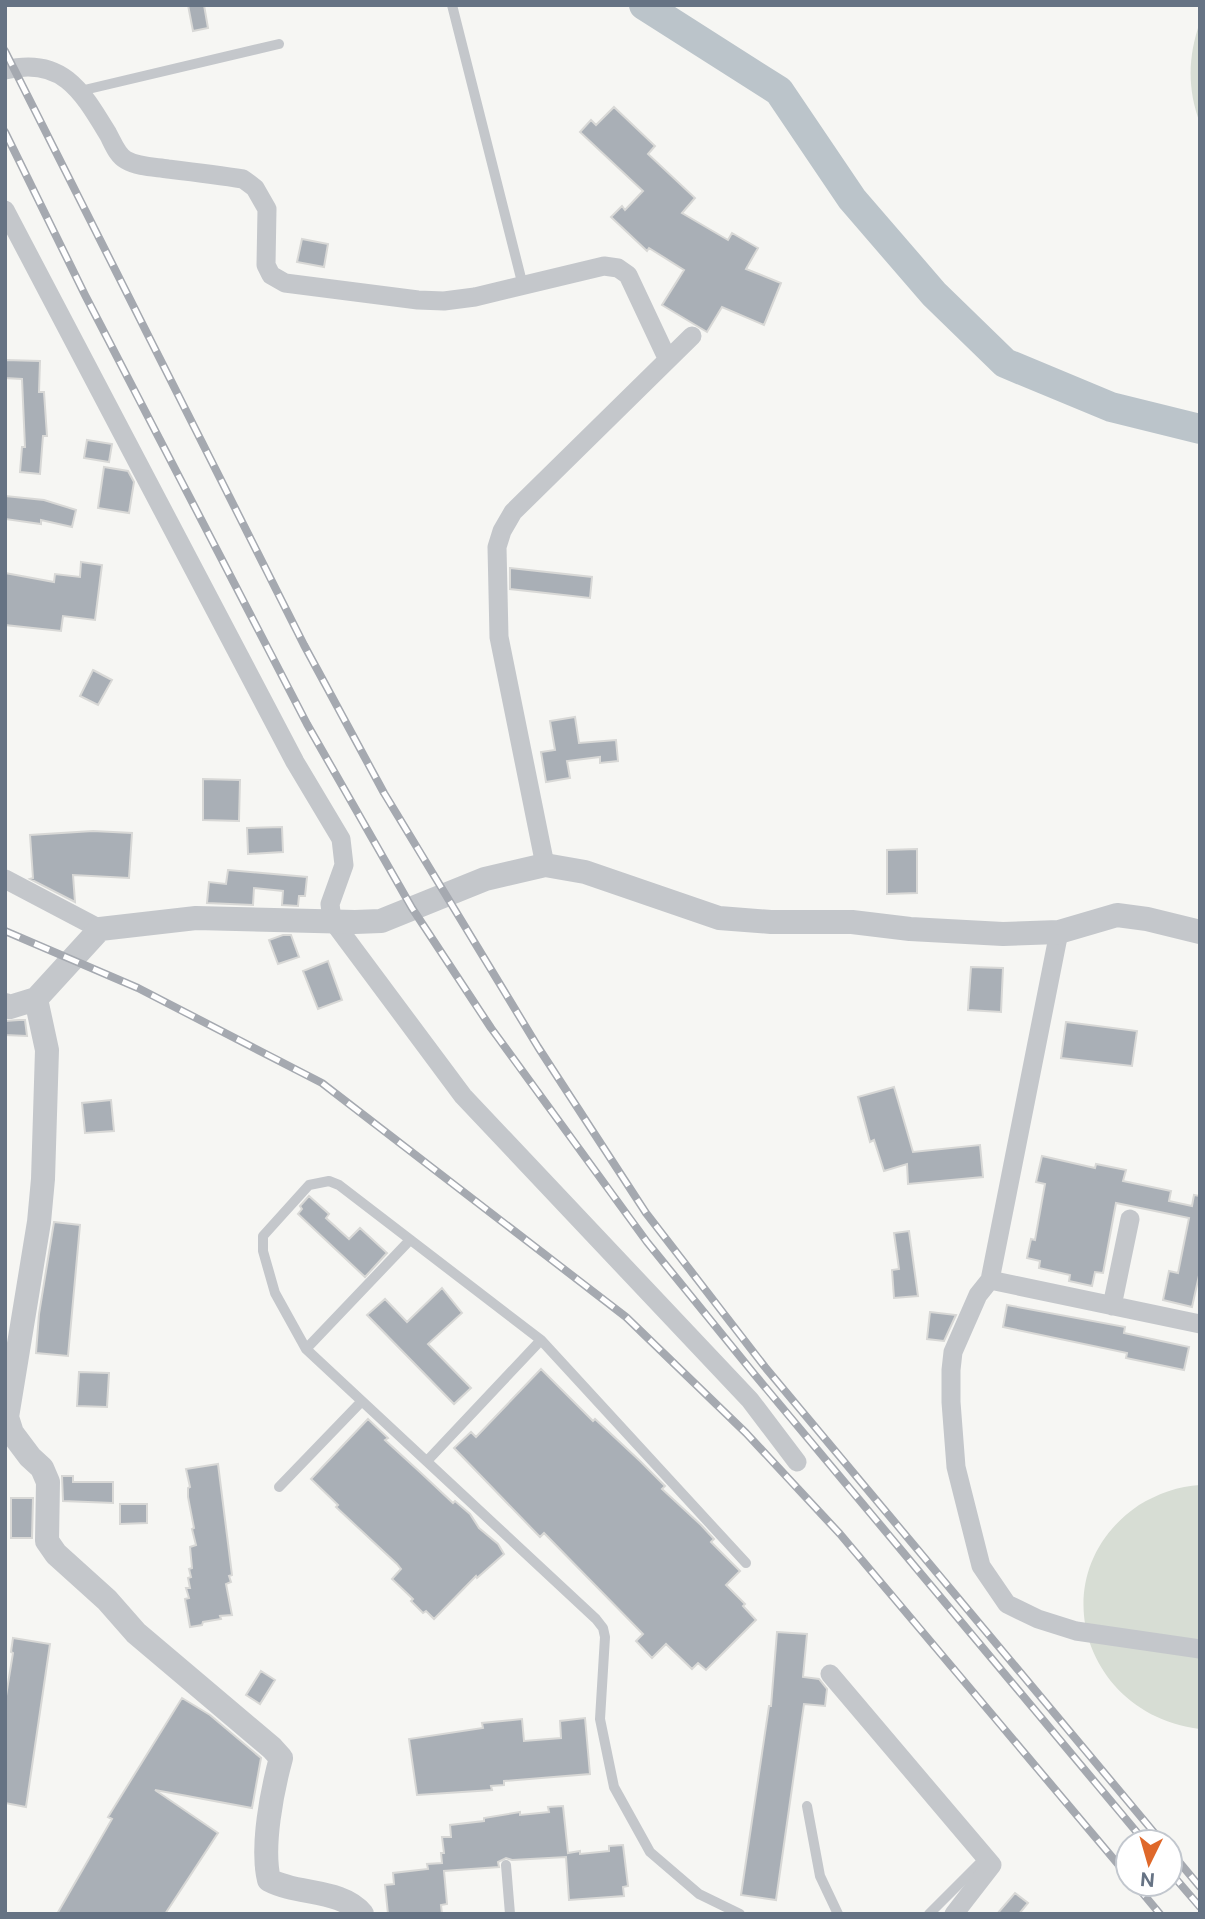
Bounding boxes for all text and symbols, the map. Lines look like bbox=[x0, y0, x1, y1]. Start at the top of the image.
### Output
north arrow bbox=[1114, 1828, 1184, 1898]
text: N bbox=[1139, 1868, 1156, 1892]

